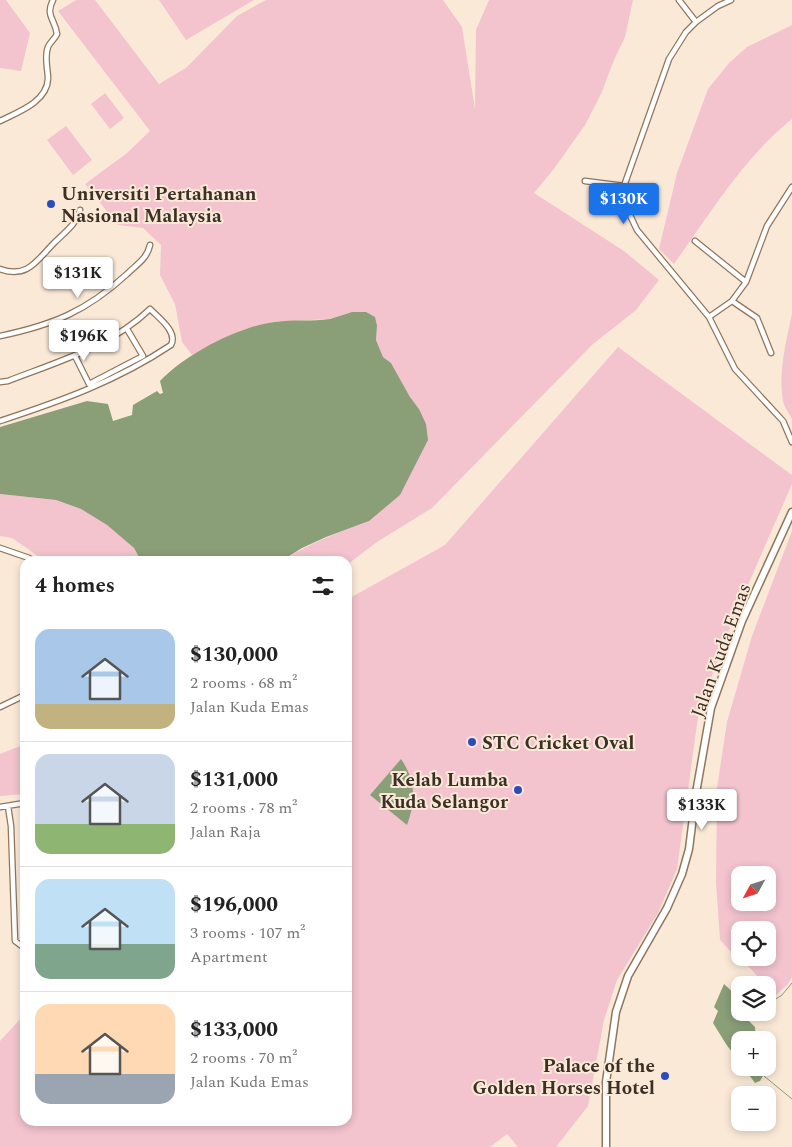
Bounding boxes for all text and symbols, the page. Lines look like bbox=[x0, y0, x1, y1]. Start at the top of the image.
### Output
place label: Universiti Pertahanan Nasional Malaysia bbox=[61, 180, 257, 231]
pin: $130K bbox=[589, 182, 659, 225]
text: $130K bbox=[600, 187, 648, 211]
marker: Universiti Pertahanan Nasional Malaysia bbox=[45, 198, 57, 210]
pin: $131K bbox=[43, 256, 113, 299]
text: $131K bbox=[54, 261, 102, 285]
pin: $196K bbox=[49, 320, 119, 362]
text: $196K bbox=[60, 324, 108, 348]
text: 4 homes bbox=[35, 570, 115, 602]
icon: filters bbox=[309, 572, 337, 600]
street label: Jalan Kuda Emas bbox=[684, 579, 759, 722]
text: $130,000 bbox=[190, 639, 278, 671]
icon: home bbox=[75, 649, 135, 709]
text: 2 rooms · 68 m² bbox=[190, 671, 297, 695]
text: Jalan Kuda Emas bbox=[190, 695, 309, 719]
place label: STC Cricket Oval bbox=[482, 729, 635, 758]
marker: STC Cricket Oval bbox=[466, 736, 478, 748]
text: $131,000 bbox=[190, 764, 278, 796]
place label: Kelab Lumba Kuda Selangor bbox=[380, 766, 509, 817]
icon: home bbox=[75, 774, 135, 834]
marker: Kelab Lumba Kuda Selangor bbox=[512, 784, 524, 796]
pin: $133K bbox=[667, 788, 737, 831]
text: $133K bbox=[678, 793, 726, 817]
text: 2 rooms · 78 m² bbox=[190, 796, 297, 820]
text: Jalan Raja bbox=[190, 820, 261, 844]
north arrow bbox=[731, 866, 776, 911]
map controls bbox=[731, 866, 776, 1131]
text: $196,000 bbox=[190, 889, 278, 921]
icon: home bbox=[75, 899, 135, 959]
text: 3 rooms · 107 m² bbox=[190, 921, 305, 945]
button: locate bbox=[731, 921, 776, 966]
text: Apartment bbox=[190, 945, 268, 969]
button: layers bbox=[731, 976, 776, 1021]
text: $133,000 bbox=[190, 1014, 278, 1046]
icon: home bbox=[75, 1024, 135, 1084]
button: + bbox=[731, 1031, 776, 1076]
text: 2 rooms · 70 m² bbox=[190, 1046, 297, 1070]
place label: Palace of the Golden Horses Hotel bbox=[473, 1052, 655, 1103]
text: Jalan Kuda Emas bbox=[190, 1070, 309, 1094]
marker: Palace of the Golden Horses Hotel bbox=[659, 1070, 671, 1082]
button: − bbox=[731, 1086, 776, 1131]

